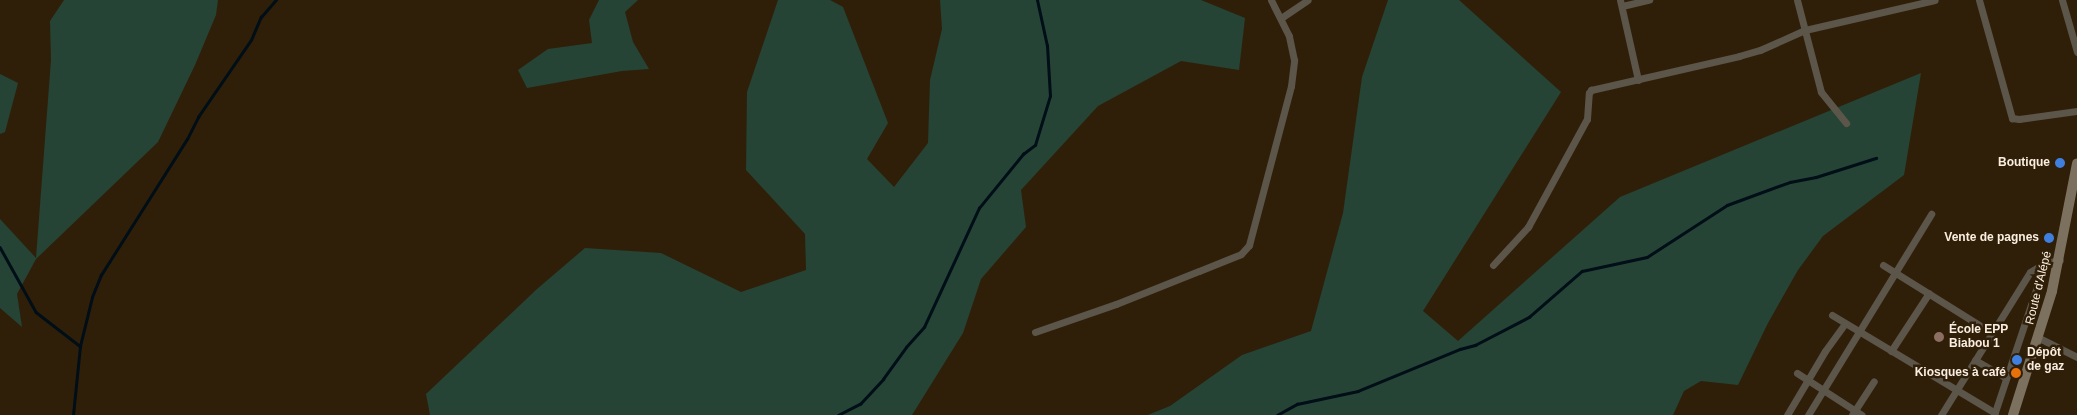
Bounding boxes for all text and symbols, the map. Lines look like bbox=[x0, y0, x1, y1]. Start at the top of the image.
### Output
place label: Boutique bbox=[1998, 156, 2050, 170]
marker: Boutique bbox=[2054, 157, 2066, 169]
place label: Vente de pagnes bbox=[1944, 231, 2039, 245]
marker: Vente de pagnes bbox=[2043, 232, 2055, 244]
street label: Route d'Alépé bbox=[2023, 250, 2055, 326]
place label: École EPP Biabou 1 bbox=[1949, 323, 2008, 351]
marker: École EPP Biabou 1 bbox=[1933, 331, 1945, 343]
place label: Dépôt de gaz bbox=[2027, 346, 2064, 374]
marker: Dépôt de gaz bbox=[2011, 354, 2023, 366]
place label: Kiosques à café bbox=[1915, 366, 2006, 380]
marker: Kiosques à café bbox=[2010, 367, 2022, 379]

